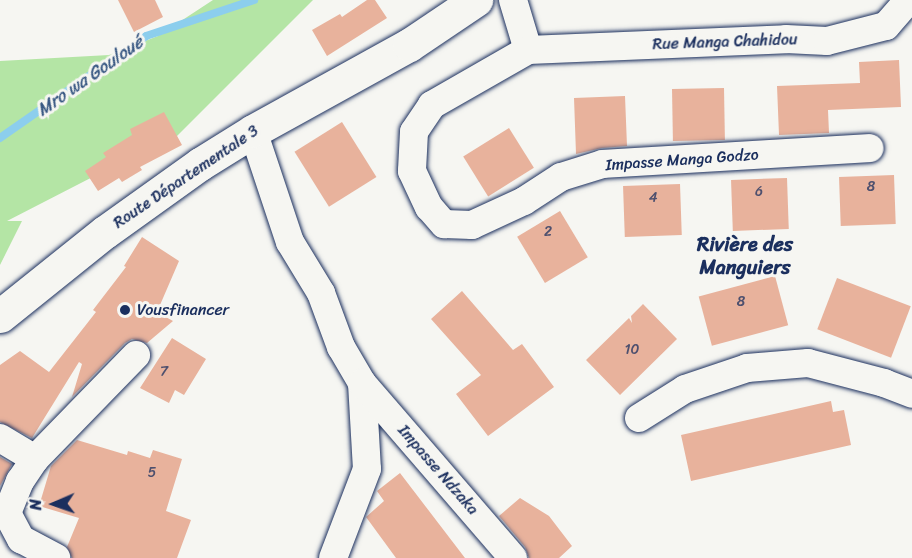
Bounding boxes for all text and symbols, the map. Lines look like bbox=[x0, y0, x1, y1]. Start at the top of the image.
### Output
street label: Rue Manga Chahidou bbox=[652, 30, 798, 54]
water label: Mro wa Gouloué bbox=[33, 31, 147, 121]
street label: Route Départementale 3 bbox=[110, 122, 262, 232]
street label: Impasse Manga Godzo bbox=[605, 145, 759, 175]
house number: 8 bbox=[867, 179, 875, 195]
house number: 6 bbox=[755, 184, 763, 200]
house number: 4 bbox=[649, 190, 657, 206]
house number: 2 bbox=[544, 224, 552, 240]
district label: Rivière des Manguiers bbox=[697, 233, 793, 280]
house number: 8 bbox=[737, 294, 745, 310]
place label: Vousfinancer bbox=[137, 300, 229, 320]
marker: Vousfinancer bbox=[118, 303, 132, 317]
house number: 10 bbox=[625, 342, 639, 358]
house number: 7 bbox=[160, 364, 168, 380]
street label: Impasse Ndzaka bbox=[394, 421, 482, 519]
house number: 5 bbox=[148, 465, 156, 481]
north arrow bbox=[24, 474, 84, 534]
text: N bbox=[21, 499, 50, 511]

